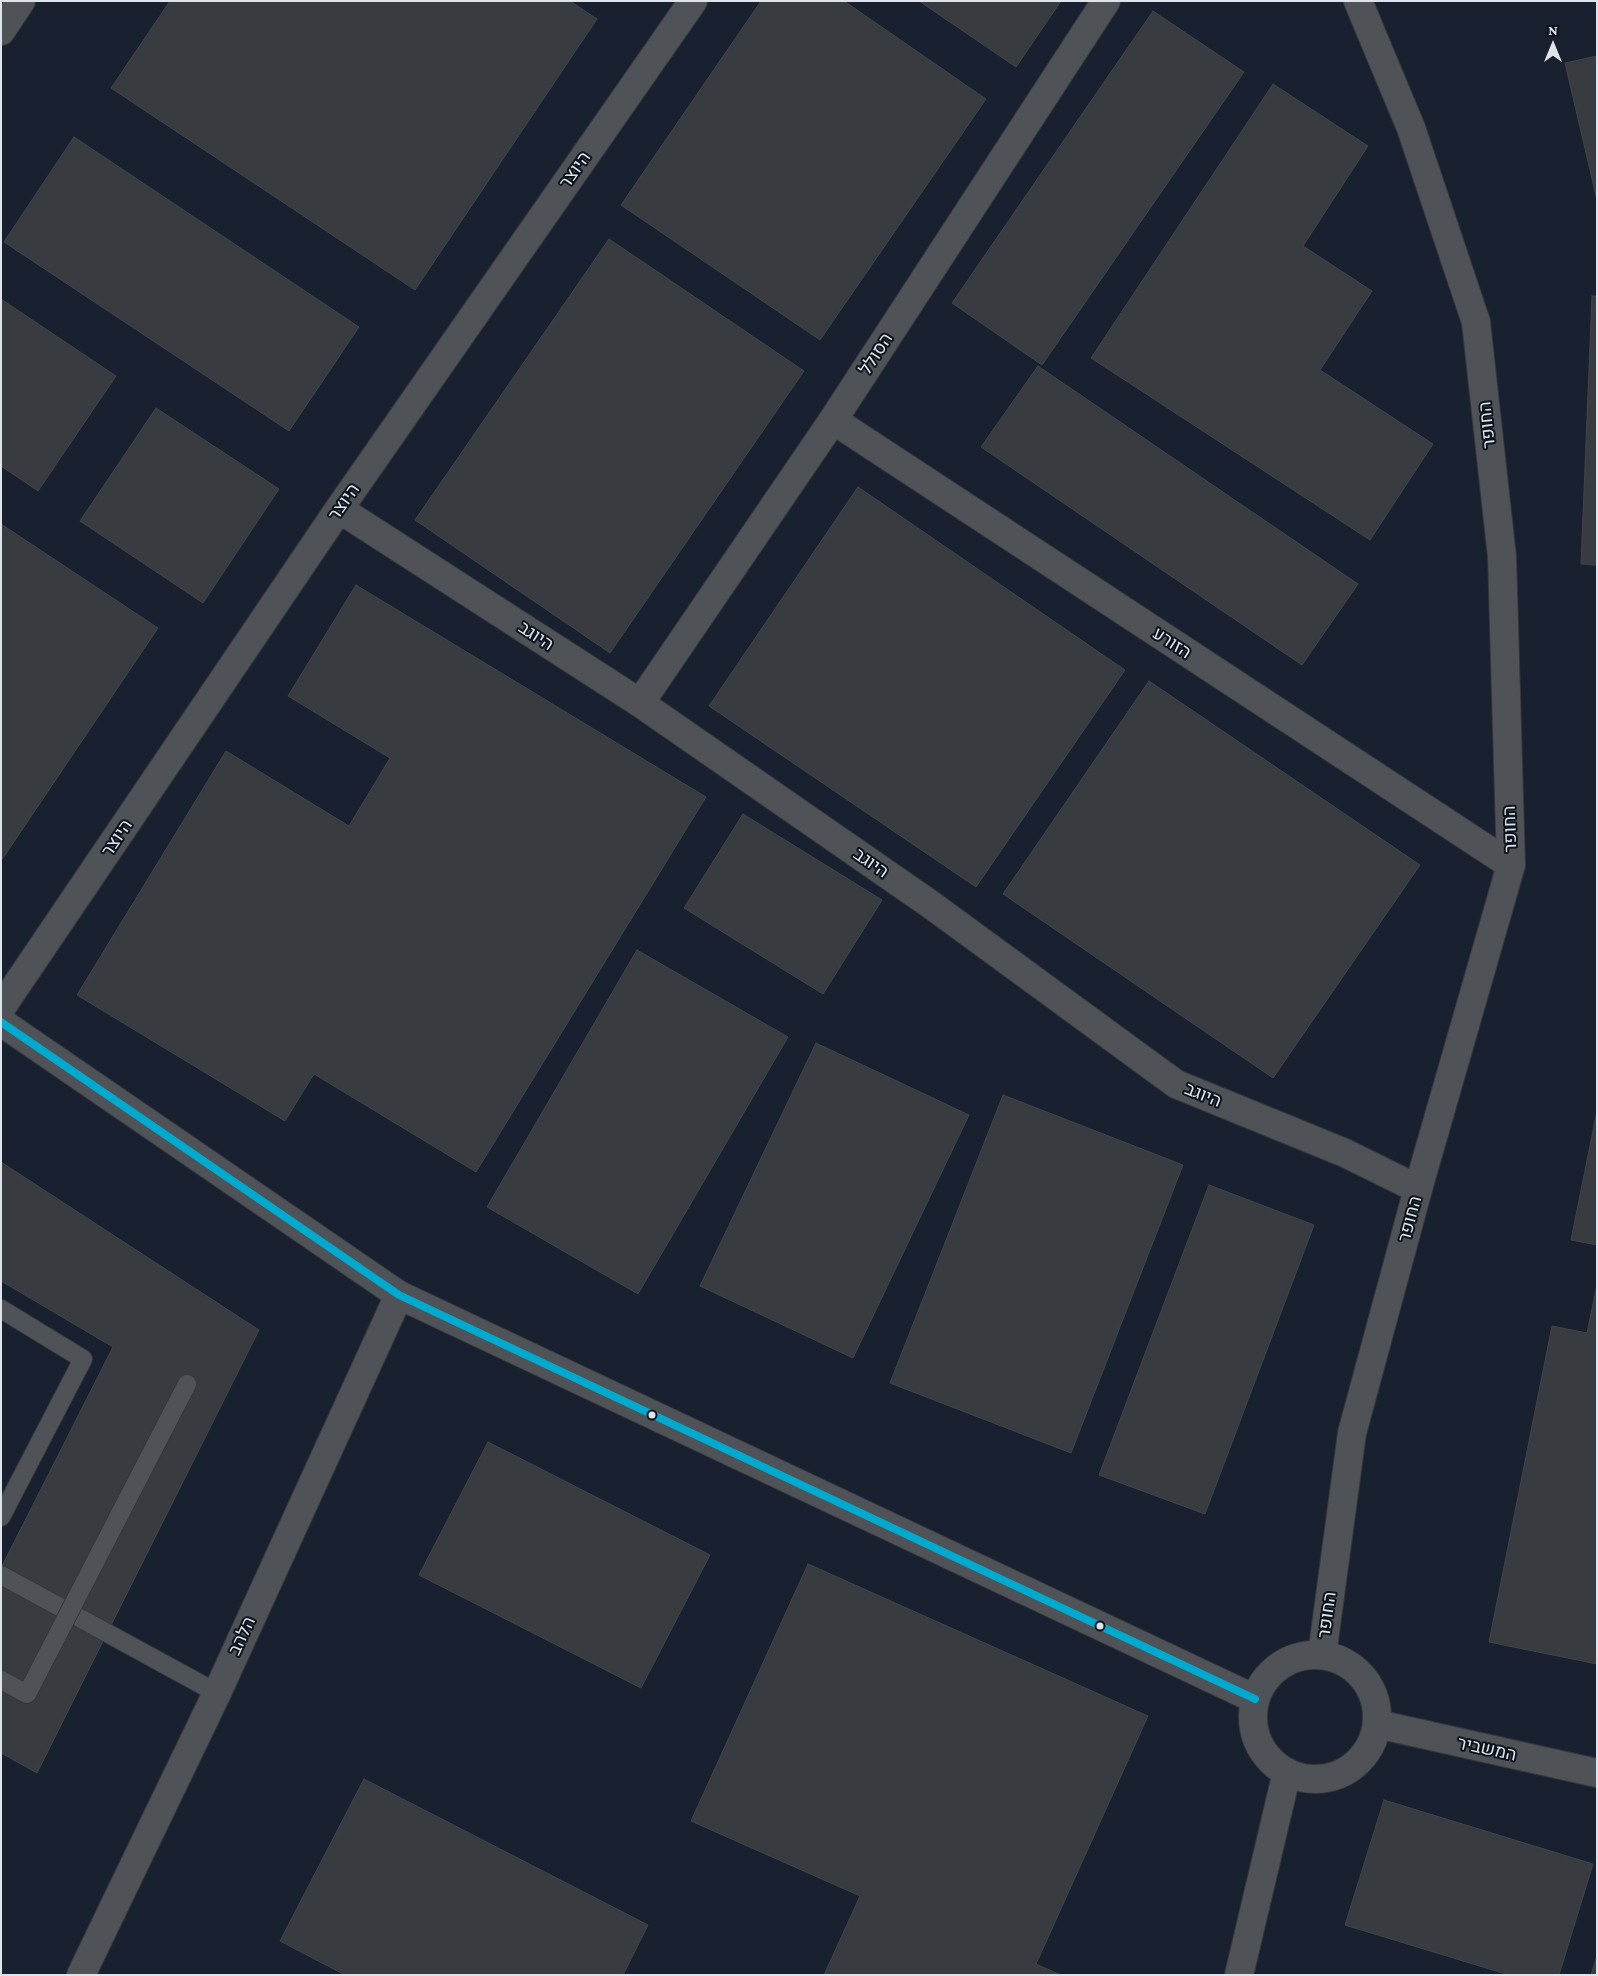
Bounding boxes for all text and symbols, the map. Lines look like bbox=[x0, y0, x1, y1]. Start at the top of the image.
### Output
north arrow bbox=[1528, 20, 1578, 70]
text: N bbox=[1548, 22, 1558, 38]
street label: היוצר bbox=[555, 147, 595, 193]
street label: הסולל bbox=[854, 329, 898, 379]
street label: החופר bbox=[1474, 401, 1500, 449]
street label: היוצר bbox=[324, 479, 364, 525]
street label: היוגב bbox=[514, 617, 558, 655]
street label: הזורע bbox=[1149, 623, 1195, 663]
street label: החופר bbox=[1498, 805, 1522, 853]
street label: היוצר bbox=[97, 815, 137, 861]
street label: היוגב bbox=[849, 843, 893, 883]
street label: היוגב bbox=[1181, 1078, 1225, 1112]
street label: החופר bbox=[1393, 1194, 1427, 1244]
unlabelled marker bbox=[647, 1410, 657, 1420]
street label: החופר bbox=[1313, 1590, 1341, 1640]
street label: הלהב bbox=[224, 1613, 260, 1659]
unlabelled marker bbox=[1095, 1621, 1105, 1631]
street label: המשביר bbox=[1455, 1732, 1519, 1766]

